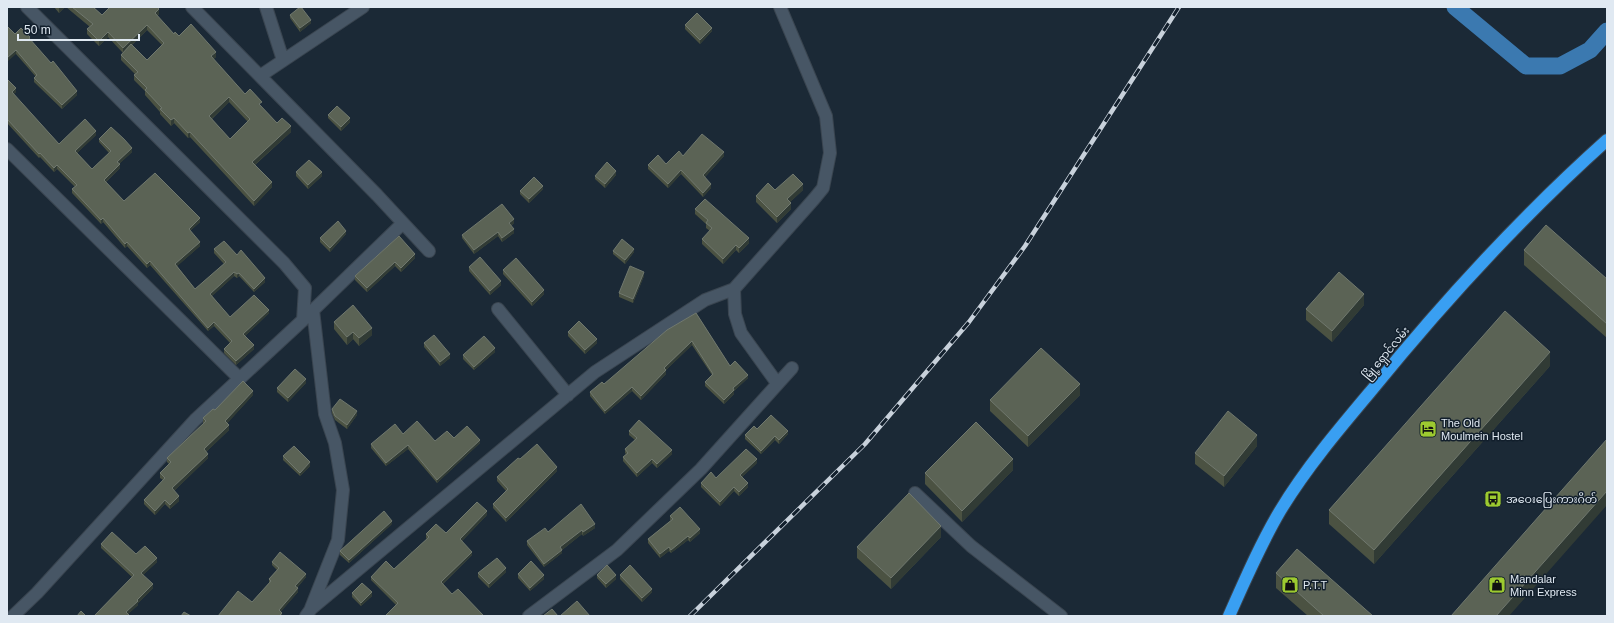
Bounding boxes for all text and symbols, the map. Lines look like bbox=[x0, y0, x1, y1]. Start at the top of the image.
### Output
scale bar bbox=[18, 16, 139, 42]
text: 50 m bbox=[24, 23, 51, 37]
street label: မြို့ရှောင်လမ်း bbox=[1360, 323, 1414, 384]
place label: The Old Moulmein Hostel bbox=[1441, 417, 1523, 442]
hotel icon: The Old Moulmein Hostel bbox=[1418, 419, 1438, 439]
bus stop icon: အဝေးပြေးကားဂိတ် bbox=[1483, 489, 1503, 509]
place label: အဝေးပြေးကားဂိတ် bbox=[1506, 492, 1597, 508]
place label: Mandalar Minn Express bbox=[1510, 573, 1577, 598]
shop icon: P.T.T bbox=[1280, 575, 1300, 595]
shop icon: Mandalar Minn Express bbox=[1487, 575, 1507, 595]
place label: P.T.T bbox=[1303, 579, 1328, 591]

